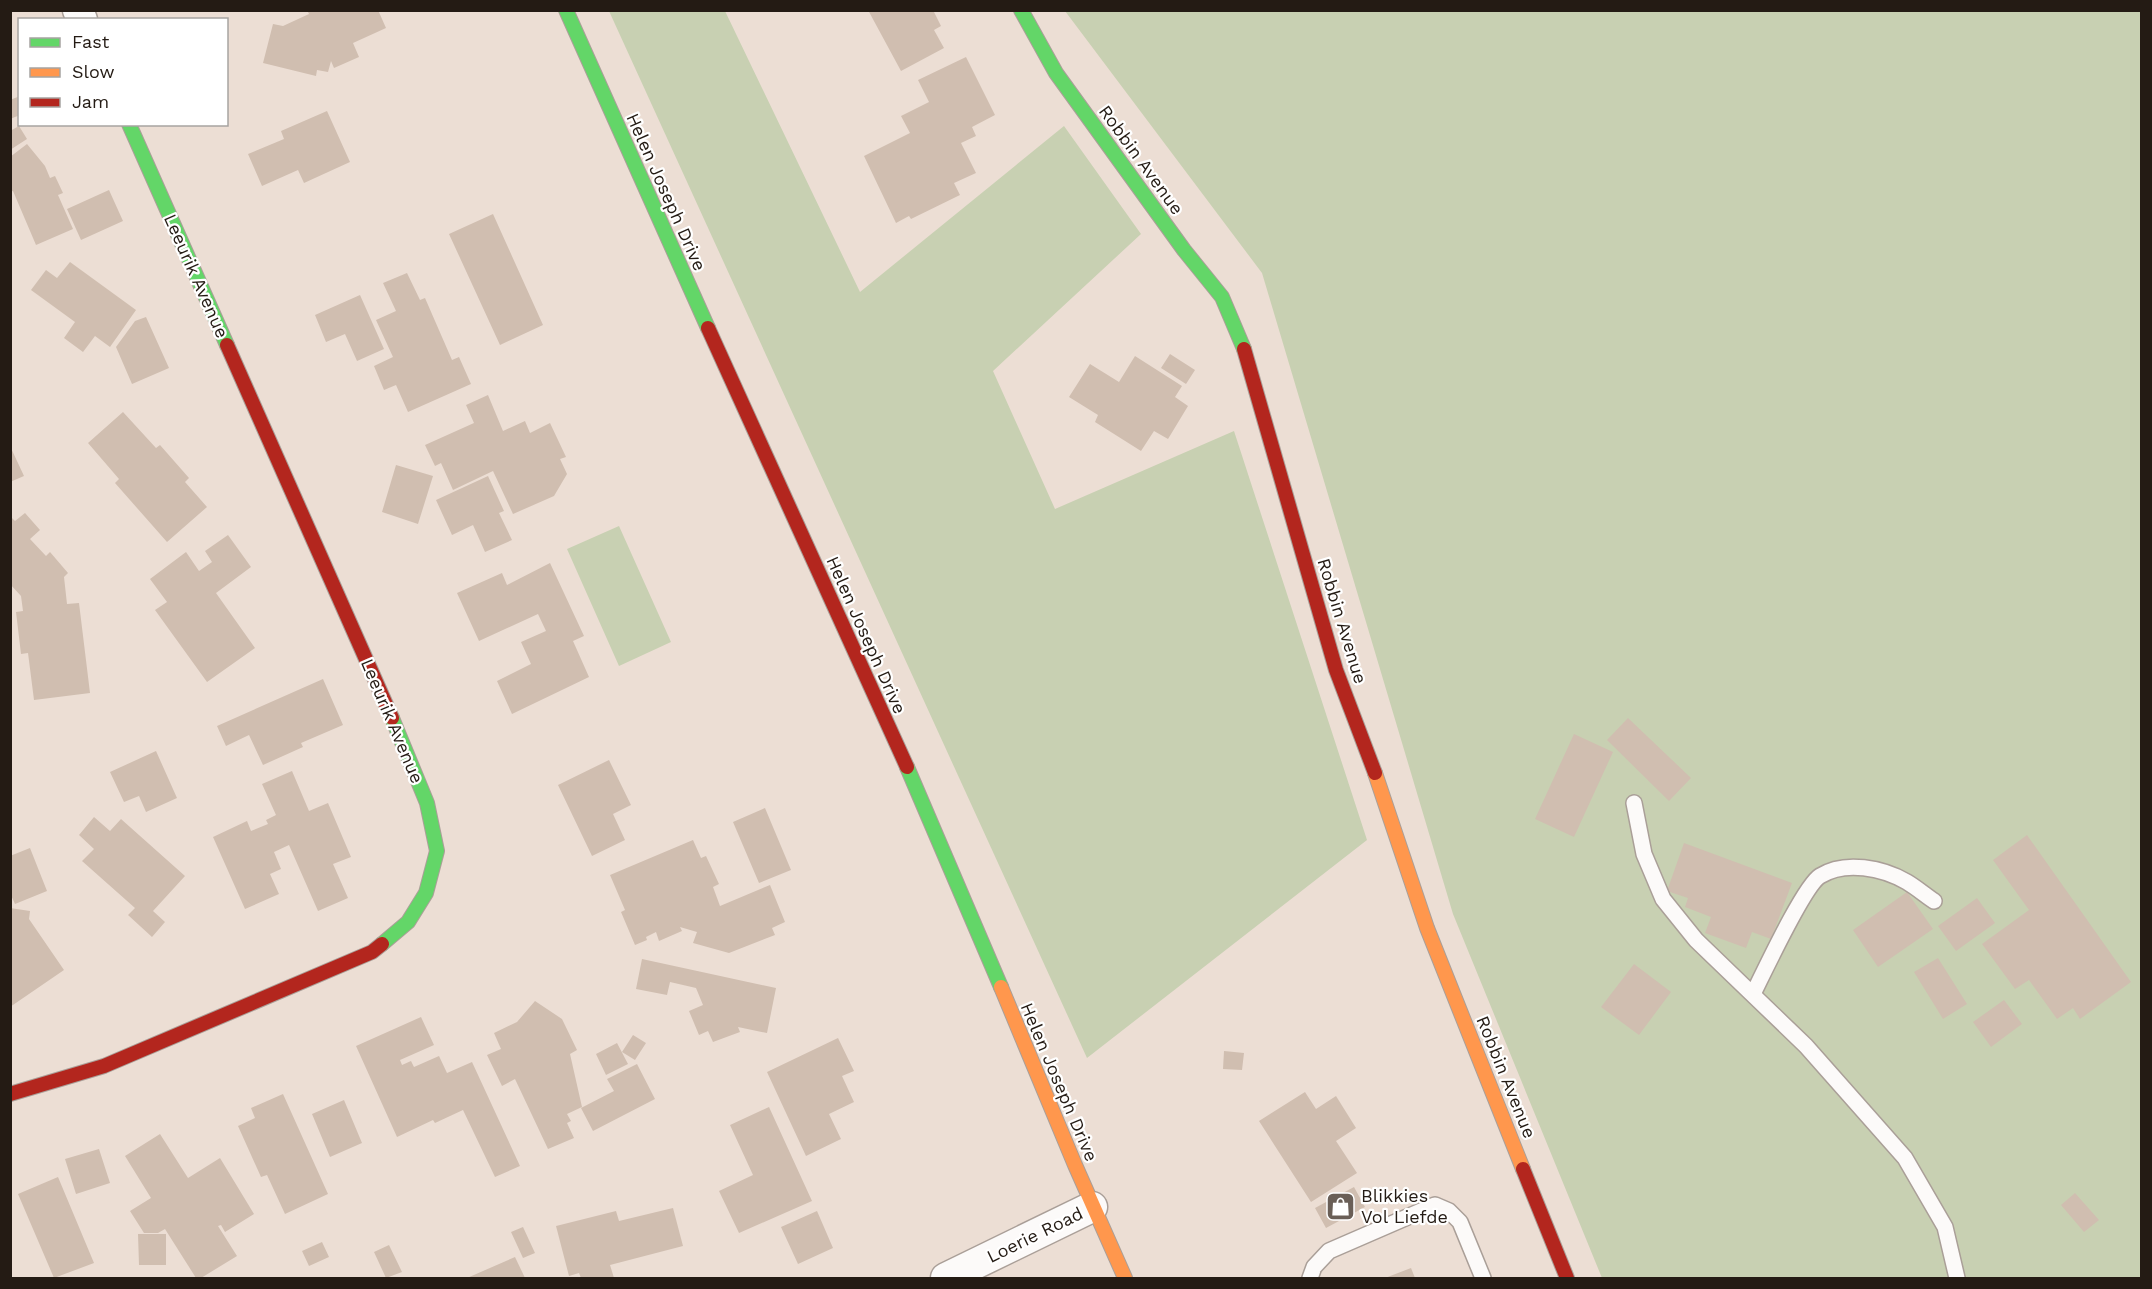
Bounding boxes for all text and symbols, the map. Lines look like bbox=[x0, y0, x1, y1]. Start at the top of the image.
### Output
legend bbox=[18, 18, 228, 126]
text: Fast bbox=[72, 31, 110, 52]
text: Slow bbox=[72, 61, 115, 82]
text: Jam bbox=[72, 91, 109, 112]
street label: Robbin Avenue bbox=[1095, 101, 1188, 218]
street label: Helen Joseph Drive bbox=[622, 110, 711, 274]
street label: Leeurik Avenue bbox=[160, 211, 233, 341]
street label: Helen Joseph Drive bbox=[822, 553, 911, 717]
street label: Robbin Avenue bbox=[1313, 556, 1372, 686]
street label: Leeurik Avenue bbox=[357, 655, 428, 786]
street label: Helen Joseph Drive bbox=[1017, 999, 1102, 1164]
street label: Robbin Avenue bbox=[1472, 1013, 1541, 1141]
place label: Blikkies Vol Liefde bbox=[1361, 1185, 1448, 1227]
shop icon: Blikkies Vol Liefde bbox=[1324, 1190, 1356, 1222]
street label: Loerie Road bbox=[983, 1202, 1086, 1267]

